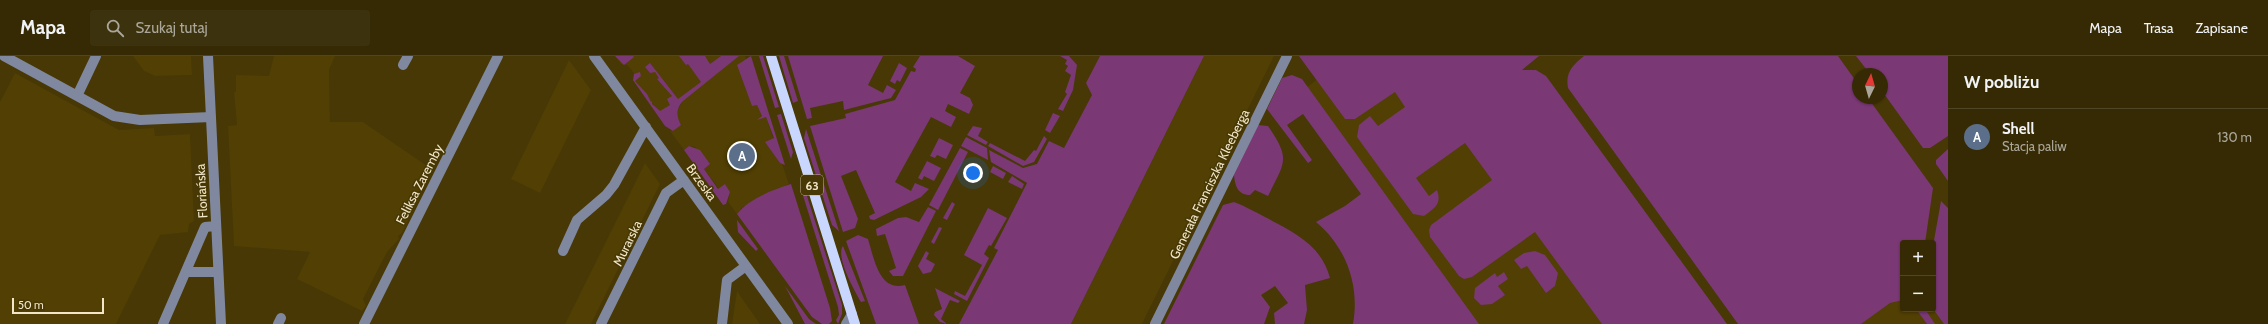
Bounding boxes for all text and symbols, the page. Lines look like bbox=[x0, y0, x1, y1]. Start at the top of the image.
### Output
search box bbox=[90, 10, 370, 46]
text: Mapa bbox=[20, 16, 66, 39]
icon: search bbox=[104, 17, 126, 39]
text: Szukaj tutaj bbox=[136, 19, 208, 37]
text: Mapa bbox=[2089, 19, 2122, 37]
text: Trasa bbox=[2144, 19, 2173, 37]
text: Zapisane bbox=[2195, 19, 2248, 37]
north arrow bbox=[1852, 68, 1888, 104]
text: W pobliżu bbox=[1964, 72, 2039, 92]
street label: Generała Franciszka Kleeberga bbox=[1166, 106, 1253, 262]
text: Shell bbox=[2002, 120, 2035, 138]
text: A bbox=[1973, 129, 1981, 145]
text: 130 m bbox=[2217, 129, 2252, 145]
text: Stacja paliw bbox=[2002, 138, 2067, 154]
street label: Feliksa Zaremby bbox=[392, 141, 446, 227]
pin: A bbox=[729, 141, 755, 171]
street label: Brzeska bbox=[683, 160, 721, 204]
street label: Floriańska bbox=[192, 163, 210, 219]
your location bbox=[963, 163, 983, 183]
road number: 63 bbox=[801, 175, 823, 195]
street label: Murarska bbox=[609, 217, 645, 269]
map controls bbox=[1900, 240, 1936, 312]
button: + bbox=[1900, 240, 1936, 276]
button: − bbox=[1900, 276, 1936, 312]
scale bar bbox=[12, 296, 104, 315]
text: 50 m bbox=[18, 298, 44, 312]

